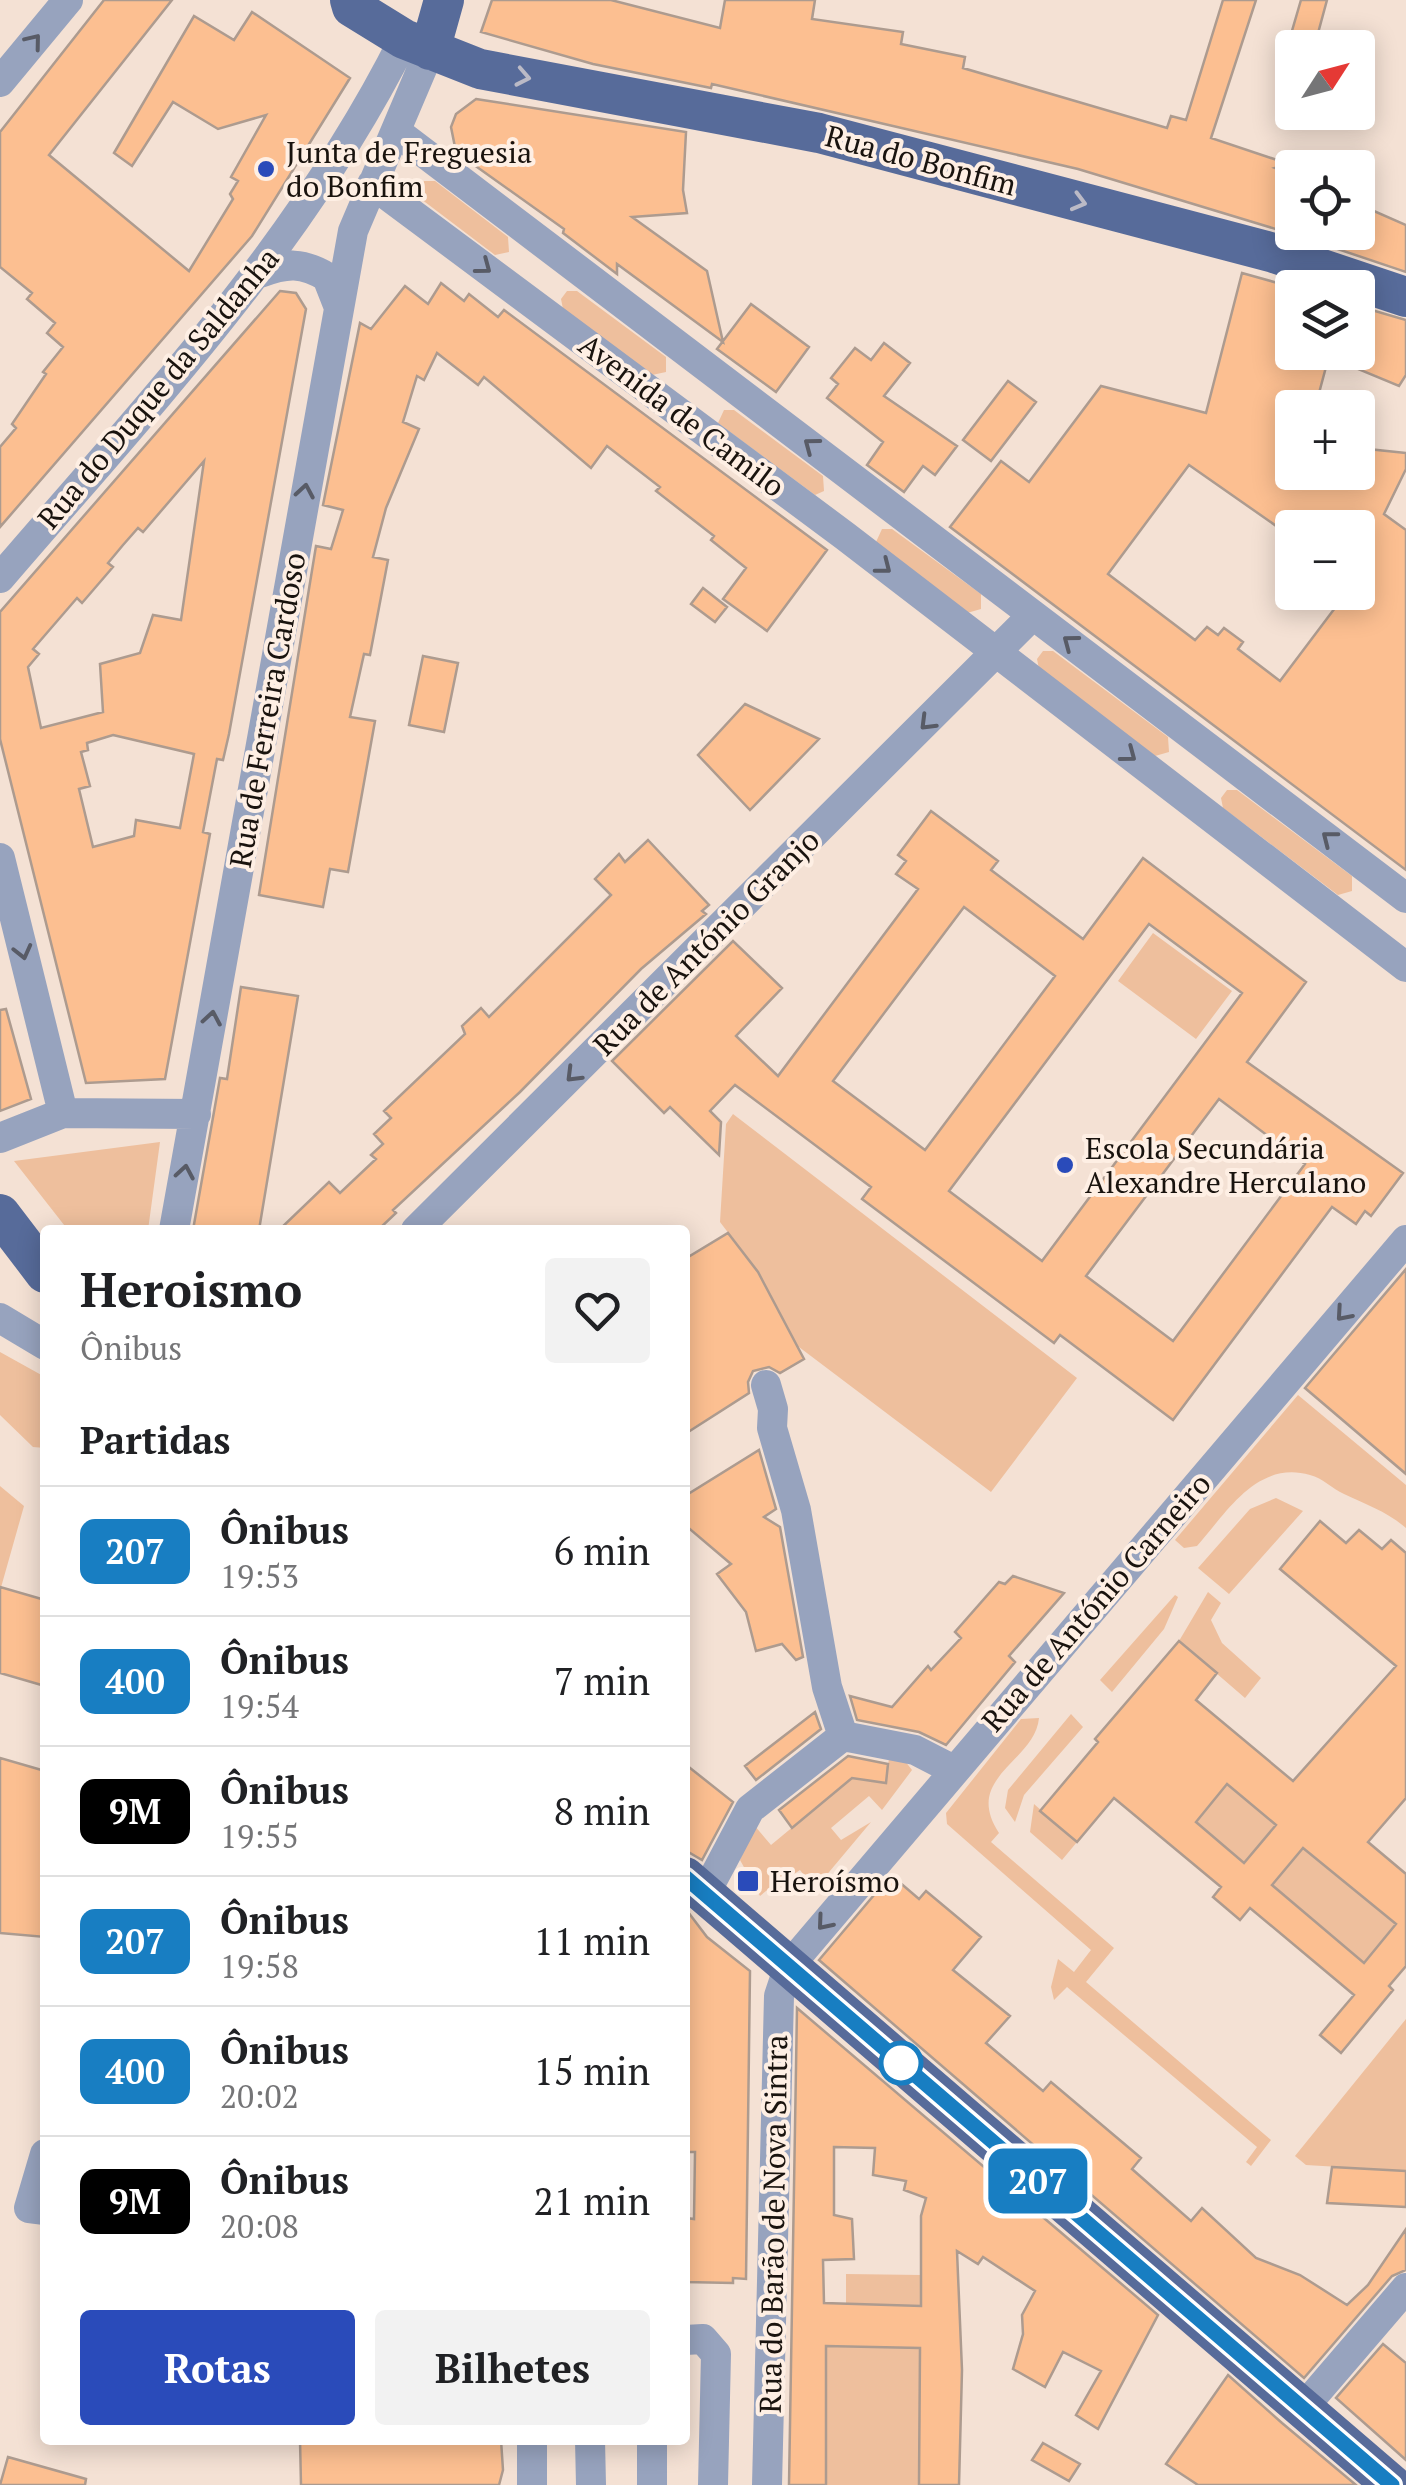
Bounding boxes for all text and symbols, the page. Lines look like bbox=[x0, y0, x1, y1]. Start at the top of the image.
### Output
north arrow bbox=[1275, 30, 1375, 130]
map controls bbox=[1275, 30, 1375, 610]
one-way arrow bbox=[22, 35, 40, 53]
one-way arrow bbox=[515, 66, 532, 87]
street label: Rua do Bonfim bbox=[821, 115, 1021, 205]
place label: Junta de Freguesia do Bonfim bbox=[286, 132, 532, 206]
button: locate bbox=[1275, 150, 1375, 250]
marker: Junta de Freguesia do Bonfim bbox=[255, 158, 277, 180]
one-way arrow bbox=[1070, 190, 1087, 211]
street label: Rua do Duque da Saldanha bbox=[28, 239, 288, 537]
one-way arrow bbox=[473, 256, 491, 273]
button: layers bbox=[1275, 270, 1375, 370]
street label: Avenida de Camilo bbox=[571, 324, 793, 506]
button: + bbox=[1275, 390, 1375, 490]
one-way arrow bbox=[804, 440, 822, 457]
one-way arrow bbox=[294, 483, 315, 500]
button: − bbox=[1275, 510, 1375, 610]
street label: Rua de Ferreira Cardoso bbox=[220, 549, 314, 871]
one-way arrow bbox=[873, 555, 891, 572]
one-way arrow bbox=[1063, 637, 1081, 654]
one-way arrow bbox=[921, 711, 939, 729]
one-way arrow bbox=[1118, 744, 1136, 761]
street label: Rua de António Granjo bbox=[584, 820, 828, 1064]
one-way arrow bbox=[1322, 833, 1340, 850]
one-way arrow bbox=[11, 943, 32, 960]
one-way arrow bbox=[201, 1010, 222, 1026]
one-way arrow bbox=[566, 1063, 584, 1081]
place label: Escola Secundária Alexandre Herculano bbox=[1085, 1128, 1366, 1202]
marker: Escola Secundária Alexandre Herculano bbox=[1054, 1154, 1076, 1176]
one-way arrow bbox=[174, 1164, 195, 1180]
text: Heroismo bbox=[80, 1257, 302, 1321]
button: heart bbox=[545, 1258, 650, 1363]
one-way arrow bbox=[1336, 1302, 1354, 1321]
text: Ônibus bbox=[80, 1327, 182, 1369]
text: Partidas bbox=[80, 1415, 231, 1465]
street label: Rua de António Carneiro bbox=[973, 1464, 1219, 1740]
text: Ônibus bbox=[220, 1505, 349, 1555]
text: 6 min bbox=[554, 1526, 650, 1576]
text: 207 bbox=[105, 1528, 165, 1574]
text: 19:53 bbox=[220, 1555, 299, 1597]
text: Ônibus bbox=[220, 1635, 349, 1685]
text: 7 min bbox=[554, 1656, 650, 1706]
text: 400 bbox=[105, 1658, 165, 1704]
text: 19:54 bbox=[220, 1685, 299, 1727]
text: Ônibus bbox=[220, 1765, 349, 1815]
text: 8 min bbox=[554, 1786, 650, 1836]
text: 9M bbox=[109, 1788, 161, 1834]
text: 19:55 bbox=[220, 1815, 299, 1857]
place label: Heroísmo bbox=[770, 1861, 900, 1901]
marker: Heroísmo bbox=[735, 1868, 761, 1894]
text: Ônibus bbox=[220, 1895, 349, 1945]
one-way arrow bbox=[818, 1912, 836, 1930]
text: 11 min bbox=[533, 1916, 650, 1966]
text: 207 bbox=[105, 1918, 165, 1964]
text: 19:58 bbox=[220, 1945, 299, 1987]
text: Ônibus bbox=[220, 2025, 349, 2075]
street label: Rua do Barão de Nova Sintra bbox=[750, 2034, 796, 2414]
unlabelled marker bbox=[880, 2042, 922, 2084]
text: 15 min bbox=[533, 2046, 650, 2096]
text: 400 bbox=[105, 2048, 165, 2094]
text: 20:02 bbox=[220, 2075, 299, 2117]
line badge: 207 bbox=[980, 2148, 1096, 2214]
text: Ônibus bbox=[220, 2155, 349, 2205]
text: 207 bbox=[1008, 2158, 1068, 2204]
text: 21 min bbox=[533, 2176, 650, 2226]
text: 9M bbox=[109, 2178, 161, 2224]
text: 20:08 bbox=[220, 2205, 299, 2247]
button: Rotas bbox=[80, 2310, 355, 2425]
button: Bilhetes bbox=[375, 2310, 650, 2425]

